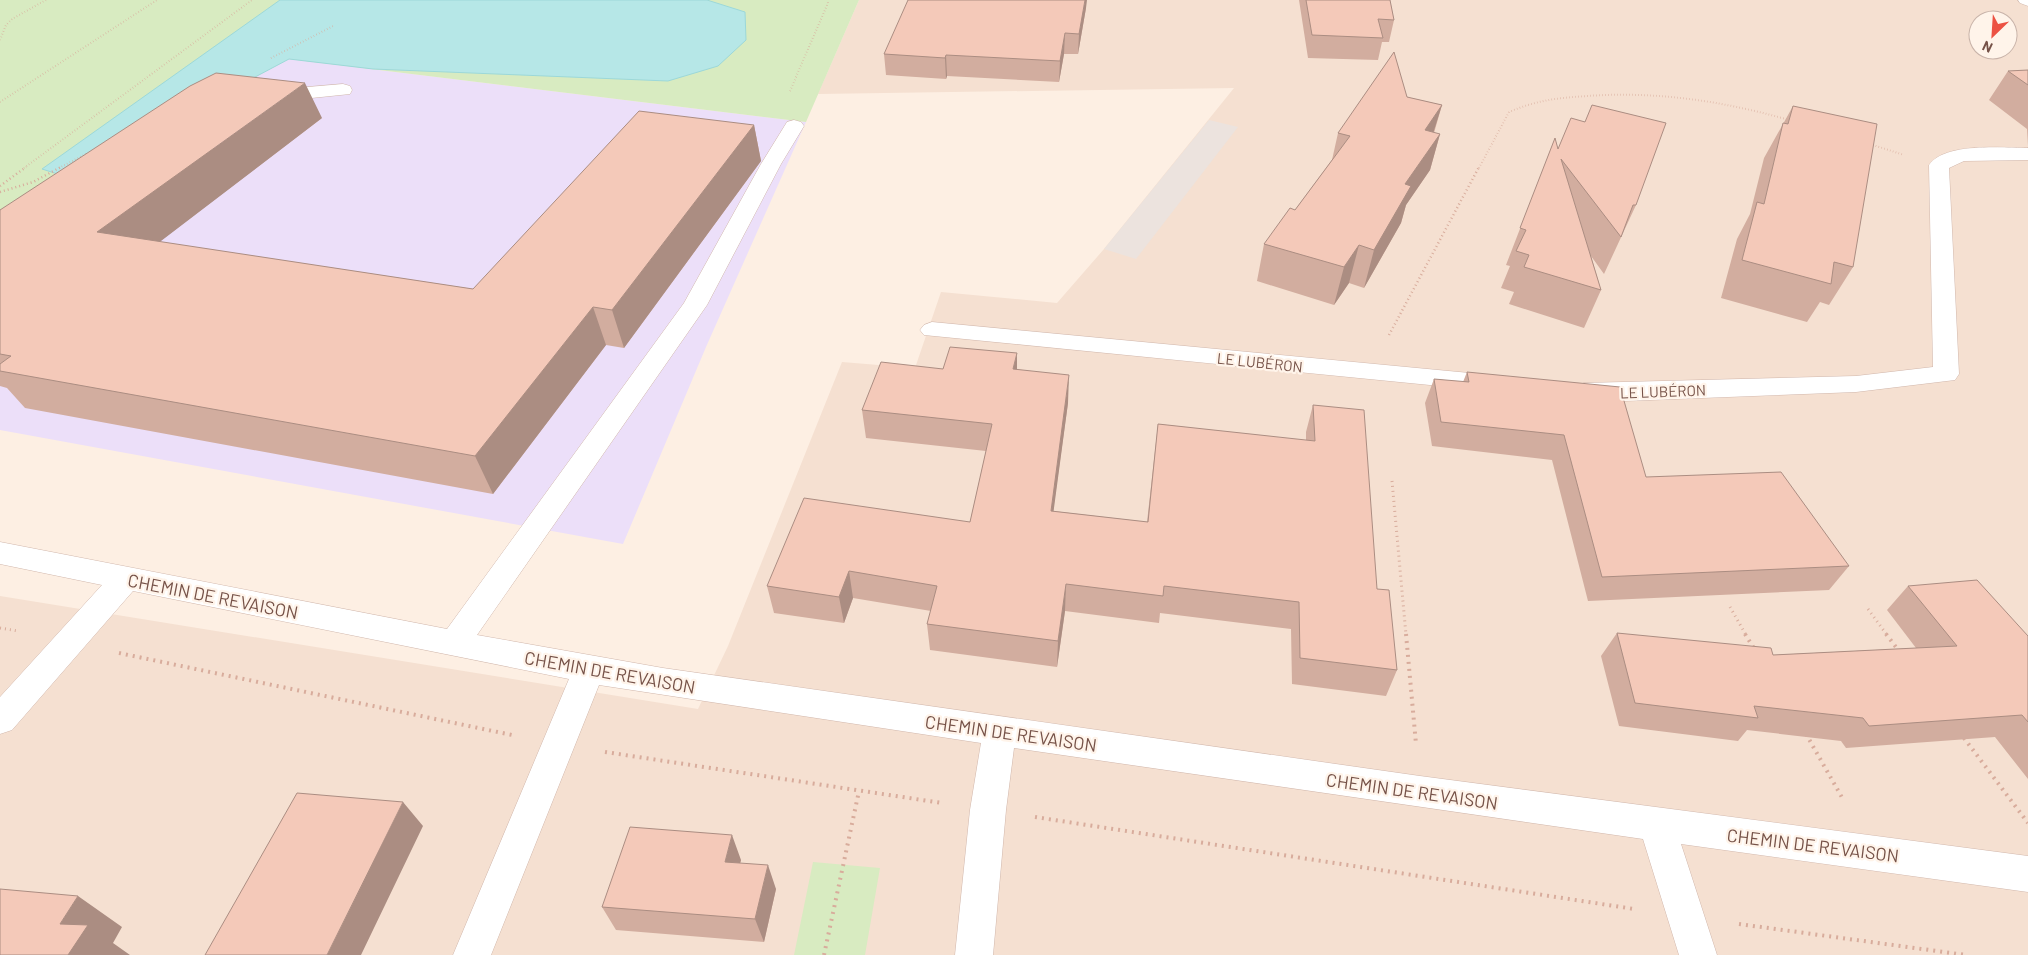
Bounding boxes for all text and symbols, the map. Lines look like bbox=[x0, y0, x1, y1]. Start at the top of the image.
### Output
north arrow bbox=[1968, 10, 2018, 60]
text: N bbox=[1979, 38, 1995, 57]
street label: LE LUBÉRON bbox=[1216, 349, 1304, 375]
street label: LE LUBÉRON bbox=[1620, 381, 1706, 401]
street label: CHEMIN DE REVAISON bbox=[126, 569, 300, 623]
street label: CHEMIN DE REVAISON bbox=[523, 646, 697, 698]
street label: CHEMIN DE REVAISON bbox=[924, 710, 1098, 756]
street label: CHEMIN DE REVAISON bbox=[1325, 768, 1499, 814]
street label: CHEMIN DE REVAISON bbox=[1726, 824, 1900, 866]

